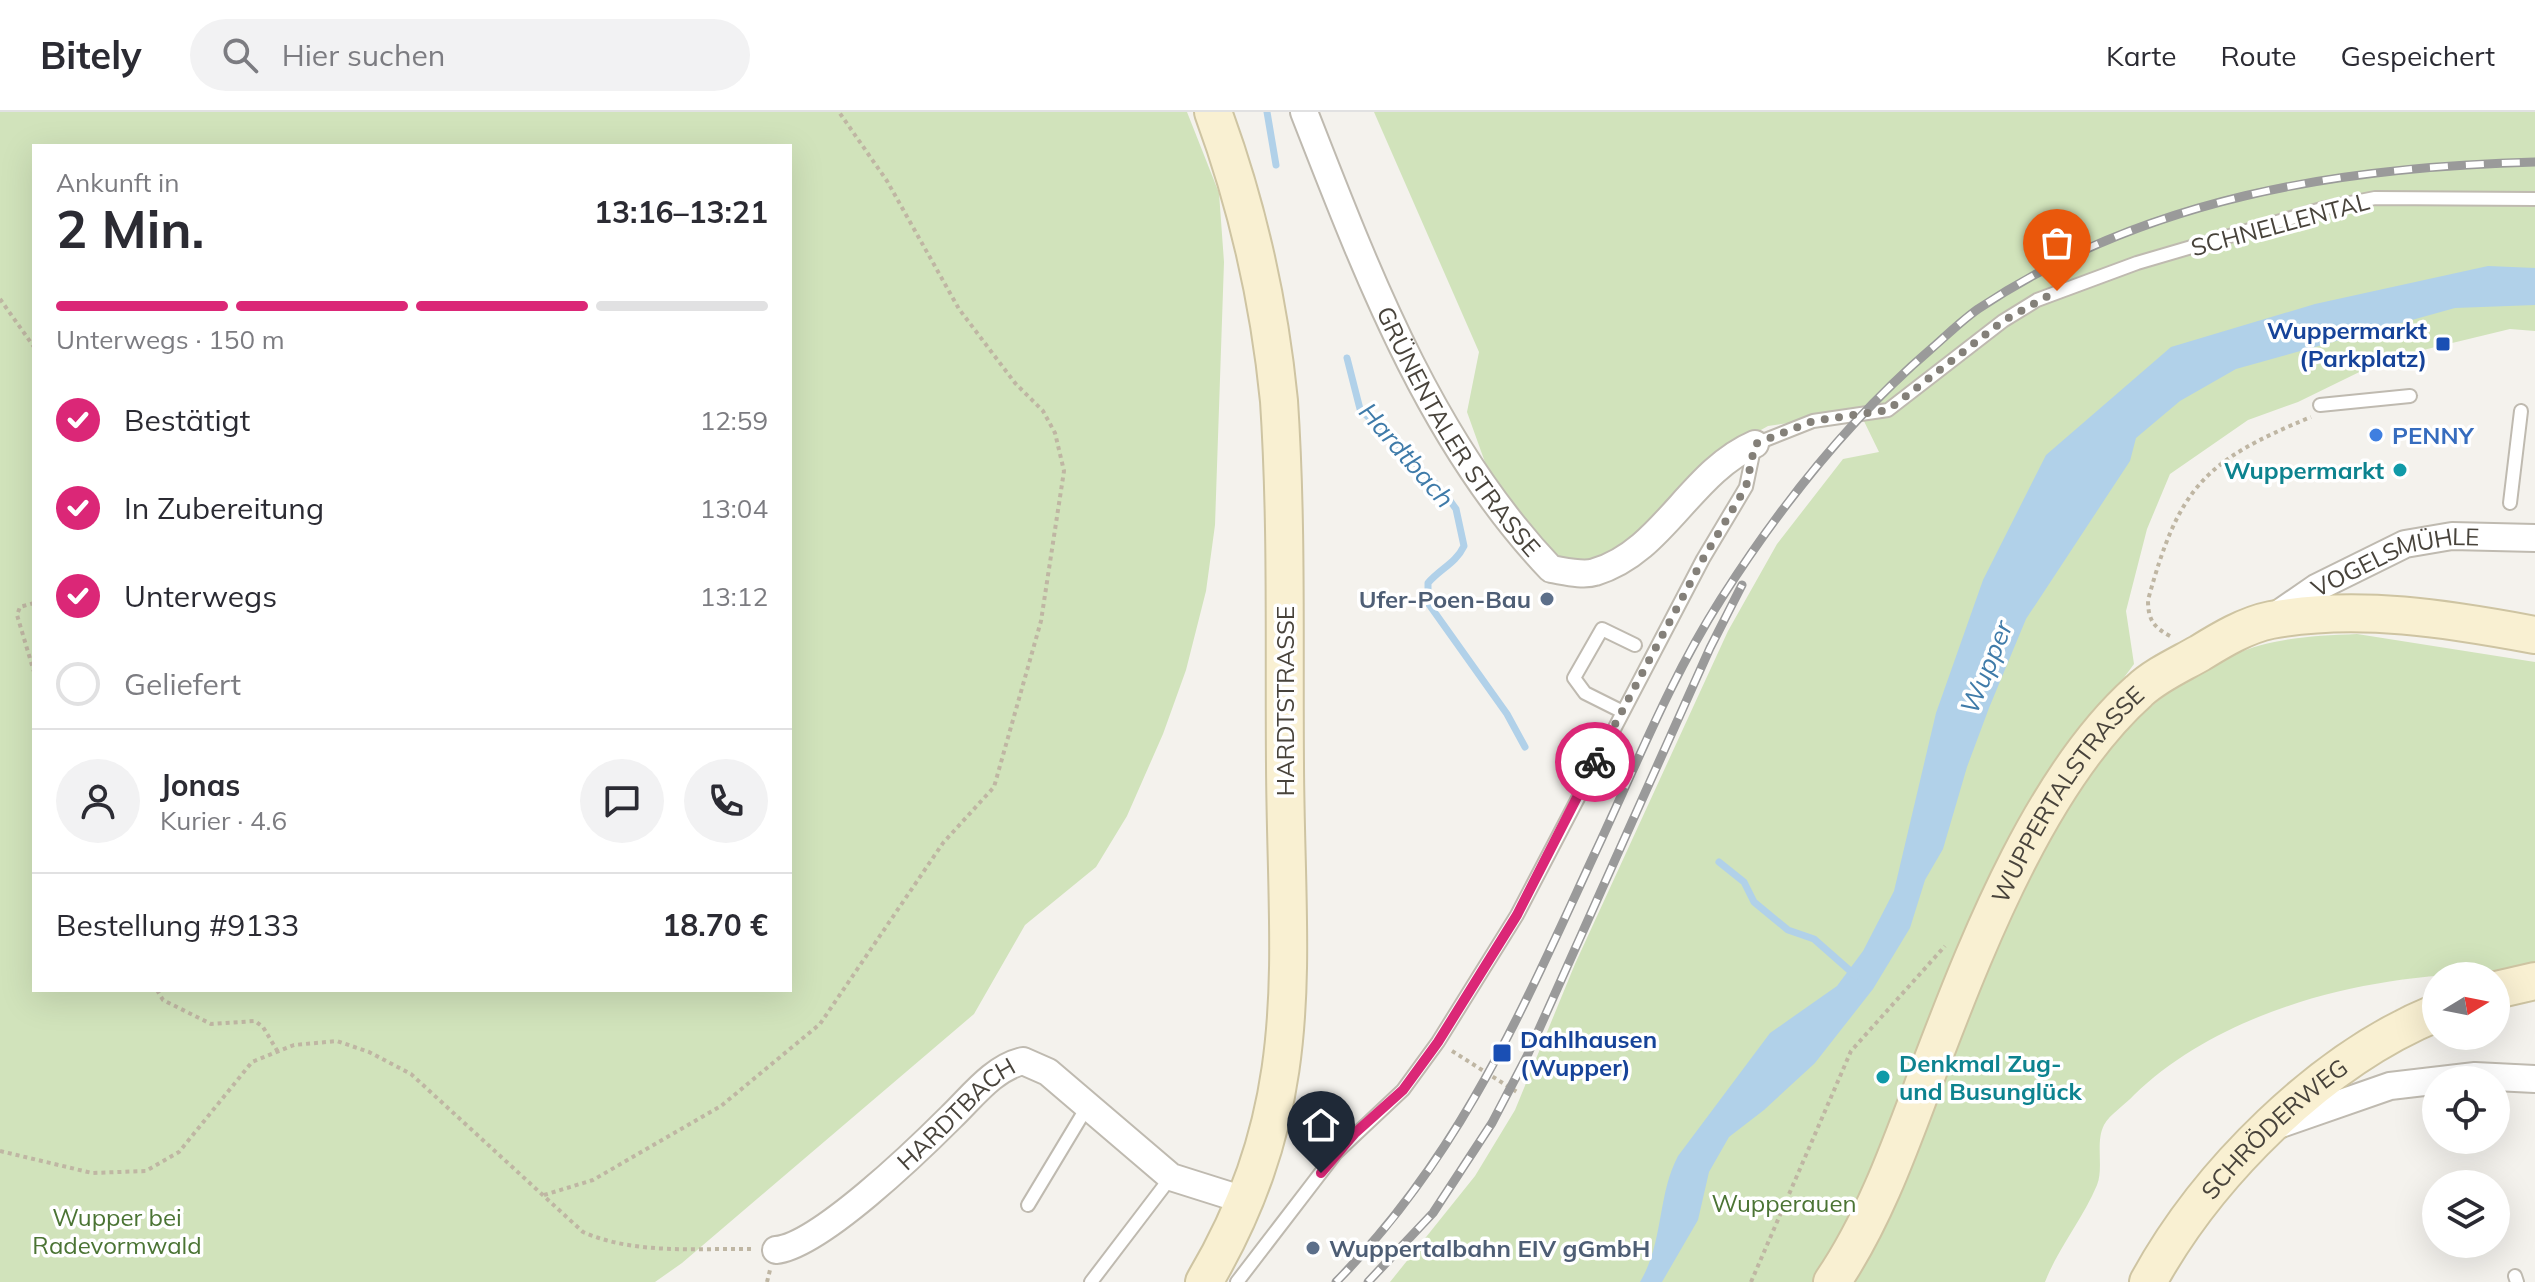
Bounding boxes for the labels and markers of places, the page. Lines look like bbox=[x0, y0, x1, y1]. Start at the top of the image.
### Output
pin bbox=[2023, 209, 2091, 291]
place label: Wuppermarkt (Parkplatz) bbox=[2267, 315, 2427, 373]
marker: Wuppermarkt (Parkplatz) bbox=[2434, 335, 2452, 353]
place label: PENNY bbox=[2392, 420, 2475, 450]
marker: PENNY bbox=[2367, 426, 2385, 444]
place label: Wuppermarkt bbox=[2224, 455, 2384, 485]
marker: Wuppermarkt bbox=[2391, 461, 2409, 479]
place label: Ufer-Poen-Bau bbox=[1359, 584, 1531, 614]
marker: Ufer-Poen-Bau bbox=[1538, 590, 1556, 608]
place label: Dahlhausen (Wupper) bbox=[1520, 1024, 1657, 1082]
marker: Dahlhausen (Wupper) bbox=[1491, 1042, 1513, 1064]
place label: Denkmal Zug- und Busunglück bbox=[1899, 1048, 2082, 1106]
marker: Denkmal Zug- und Busunglück bbox=[1874, 1068, 1892, 1086]
pin bbox=[1287, 1091, 1355, 1173]
place label: Wuppertalbahn EIV gGmbH bbox=[1329, 1233, 1650, 1263]
marker: Wuppertalbahn EIV gGmbH bbox=[1304, 1239, 1322, 1257]

